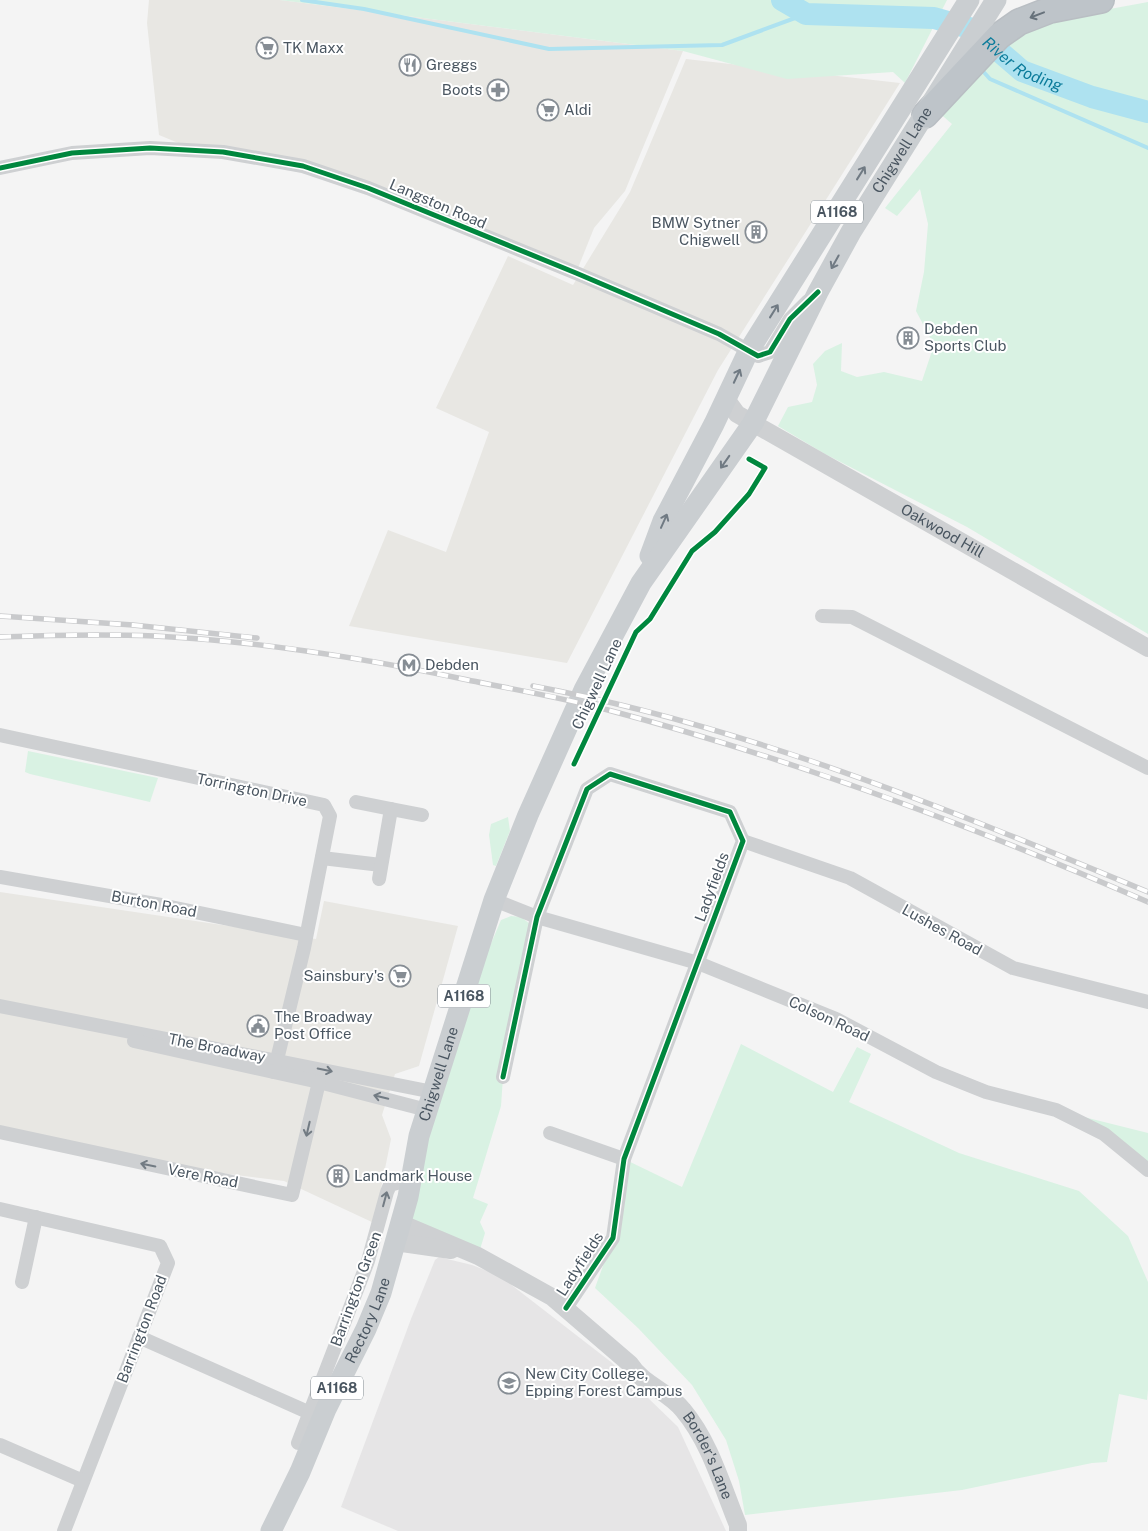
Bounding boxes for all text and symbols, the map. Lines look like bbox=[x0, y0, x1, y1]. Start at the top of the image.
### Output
one-way arrow bbox=[1030, 11, 1045, 20]
water label: River Roding bbox=[979, 33, 1066, 95]
supermarket icon: TK Maxx bbox=[255, 36, 279, 60]
place label: TK Maxx bbox=[283, 39, 344, 56]
restaurant icon: Greggs bbox=[398, 53, 422, 77]
place label: Greggs bbox=[426, 56, 477, 73]
pharmacy icon: Boots bbox=[486, 78, 510, 102]
place label: Boots bbox=[442, 81, 482, 98]
supermarket icon: Aldi bbox=[536, 98, 560, 122]
place label: Aldi bbox=[564, 101, 592, 118]
street label: Chigwell Lane bbox=[868, 104, 935, 196]
one-way arrow bbox=[857, 167, 867, 181]
street label: Langston Road bbox=[387, 175, 489, 232]
road number: A1168 bbox=[811, 200, 863, 223]
place label: BMW Sytner Chigwell bbox=[652, 214, 740, 248]
building icon: BMW Sytner Chigwell bbox=[744, 220, 768, 244]
one-way arrow bbox=[829, 254, 839, 269]
one-way arrow bbox=[770, 304, 780, 318]
place label: Debden Sports Club bbox=[924, 320, 1007, 354]
building icon: Debden Sports Club bbox=[896, 326, 920, 350]
one-way arrow bbox=[732, 368, 742, 383]
one-way arrow bbox=[720, 455, 730, 469]
street label: Oakwood Hill bbox=[898, 500, 987, 561]
one-way arrow bbox=[659, 514, 669, 529]
street label: Chigwell Lane bbox=[568, 636, 625, 732]
metro station icon: Debden bbox=[397, 653, 421, 677]
place label: Debden bbox=[425, 656, 479, 673]
street label: Torrington Drive bbox=[195, 770, 309, 809]
street label: Ladyfields bbox=[691, 850, 732, 924]
street label: Burton Road bbox=[110, 887, 198, 920]
street label: Lushes Road bbox=[899, 901, 985, 959]
supermarket icon: Sainsbury's bbox=[388, 964, 412, 988]
place label: Sainsbury's bbox=[304, 967, 384, 984]
road number: A1168 bbox=[438, 984, 490, 1008]
street label: Colson Road bbox=[786, 992, 872, 1045]
place label: The Broadway Post Office bbox=[274, 1008, 373, 1042]
public building icon: The Broadway Post Office bbox=[246, 1014, 270, 1038]
street label: Chigwell Lane bbox=[415, 1024, 461, 1123]
street label: The Broadway bbox=[167, 1030, 267, 1065]
one-way arrow bbox=[316, 1066, 332, 1075]
one-way arrow bbox=[373, 1092, 389, 1101]
one-way arrow bbox=[303, 1121, 312, 1137]
one-way arrow bbox=[140, 1159, 156, 1169]
street label: Vere Road bbox=[167, 1160, 240, 1191]
building icon: Landmark House bbox=[326, 1164, 350, 1188]
place label: Landmark House bbox=[354, 1167, 472, 1184]
one-way arrow bbox=[381, 1191, 391, 1207]
street label: Barrington Green bbox=[327, 1229, 384, 1348]
street label: Ladyfields bbox=[553, 1229, 606, 1299]
street label: Barrington Road bbox=[113, 1273, 170, 1385]
street label: Rectory Lane bbox=[341, 1276, 393, 1366]
place label: New City College, Epping Forest Campus bbox=[525, 1365, 682, 1399]
school or university icon: New City College, Epping Forest Campus bbox=[497, 1371, 521, 1395]
road number: A1168 bbox=[311, 1376, 363, 1400]
street label: Border's Lane bbox=[680, 1408, 736, 1502]

